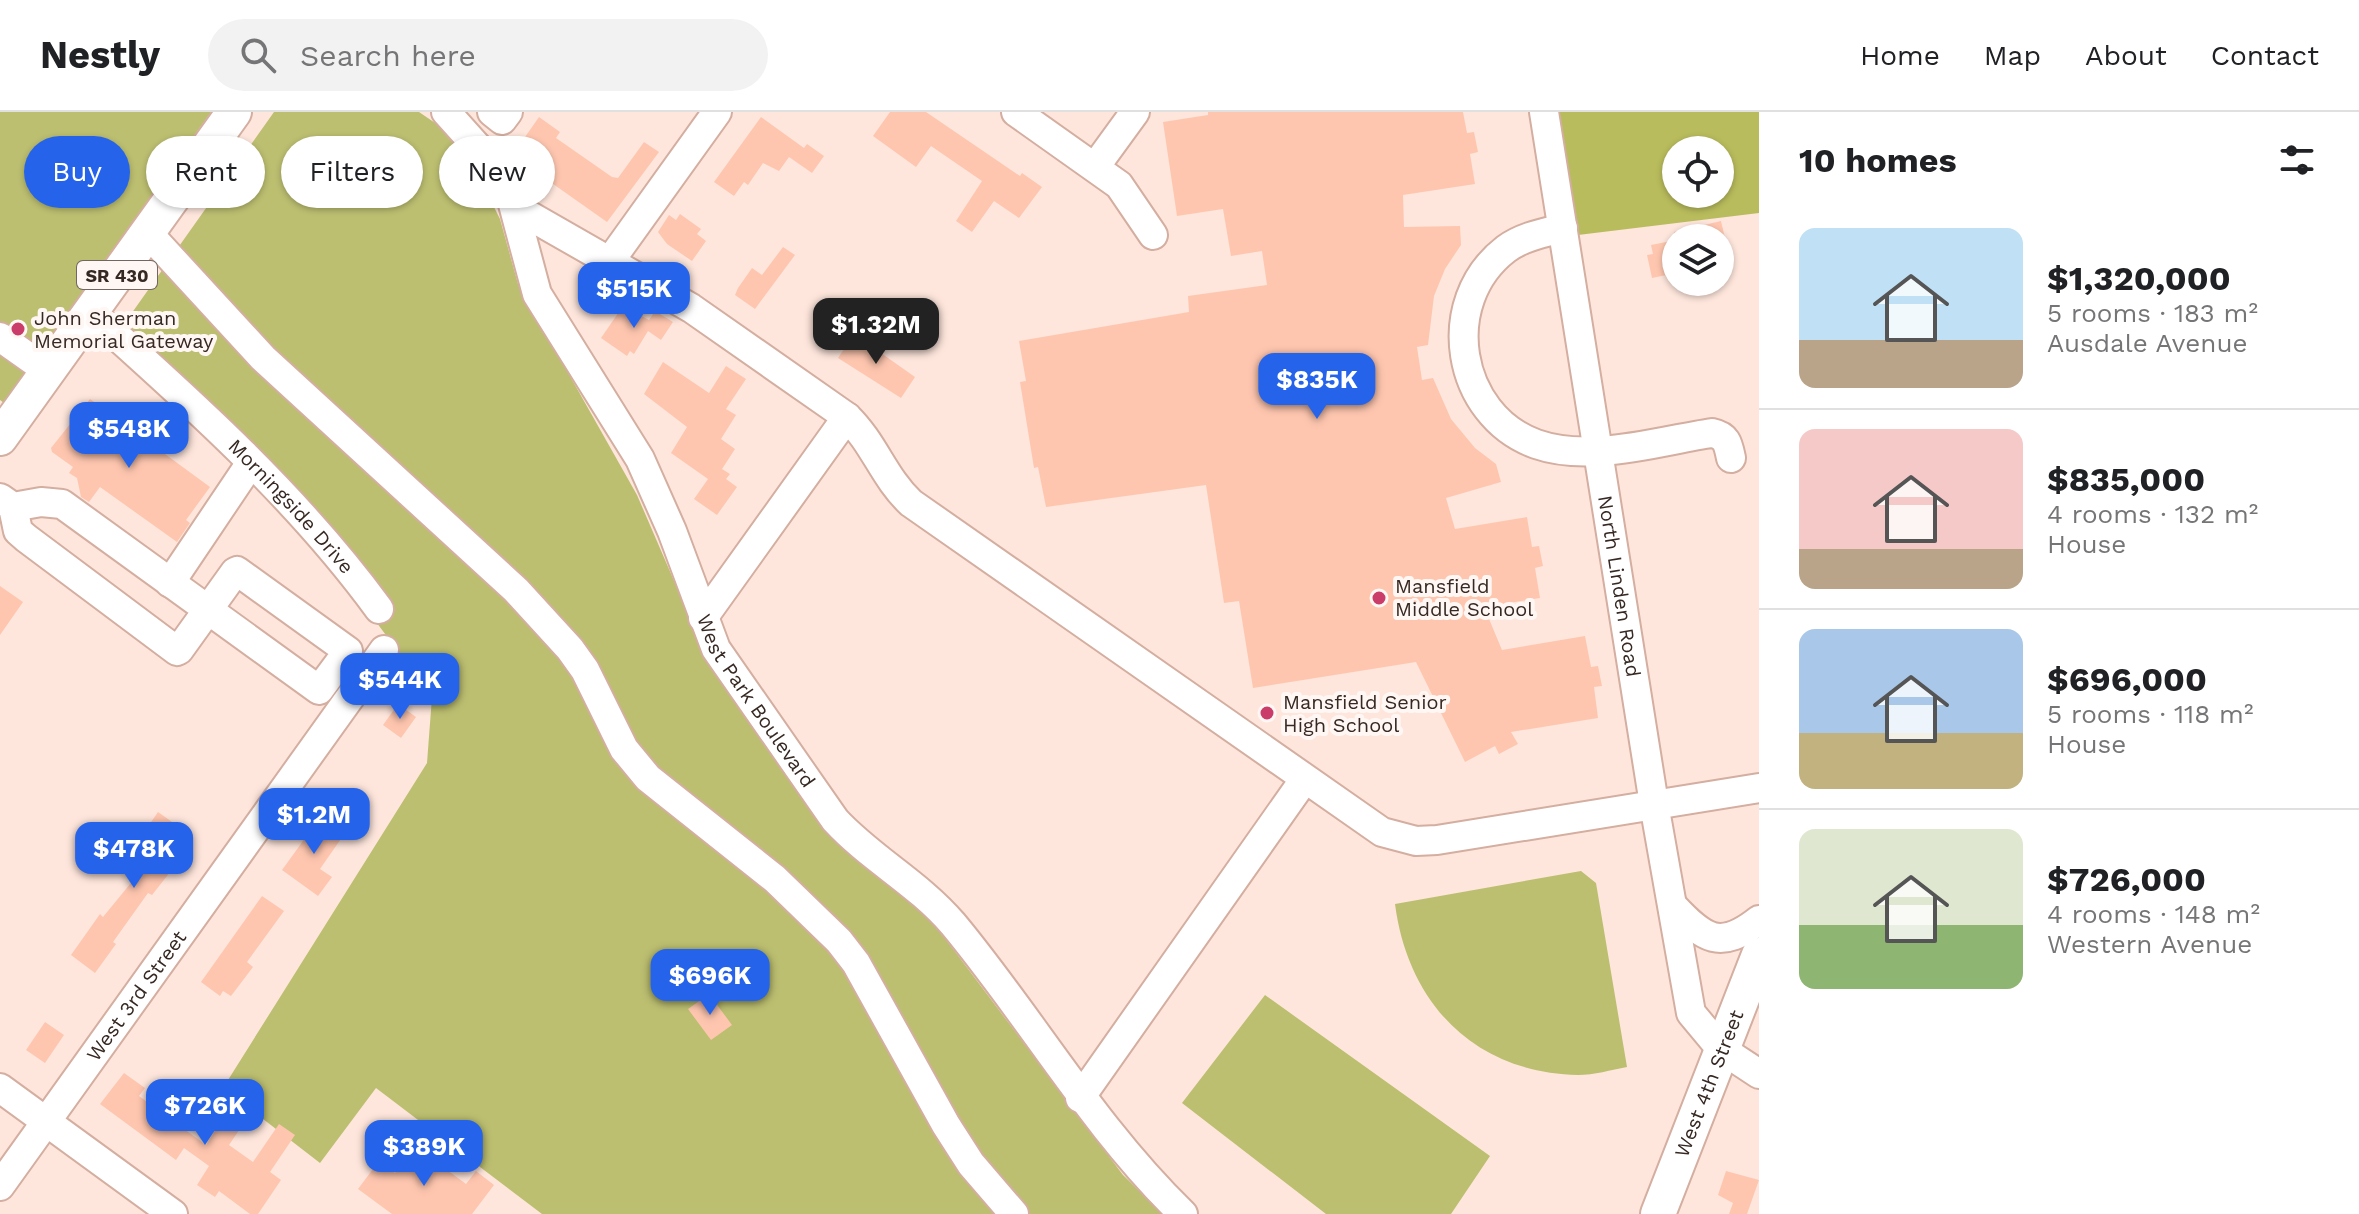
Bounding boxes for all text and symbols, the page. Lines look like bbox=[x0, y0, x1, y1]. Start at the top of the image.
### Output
search box bbox=[208, 19, 768, 91]
text: Nestly bbox=[40, 33, 160, 77]
icon: search bbox=[236, 33, 280, 77]
text: Search here bbox=[300, 38, 476, 73]
text: Home bbox=[1860, 39, 1940, 72]
text: Map bbox=[1984, 39, 2041, 72]
text: About bbox=[2085, 39, 2167, 72]
text: Contact bbox=[2211, 39, 2319, 72]
chip: Buy bbox=[24, 136, 130, 208]
chip: Rent bbox=[146, 136, 265, 208]
chip: Filters bbox=[281, 136, 423, 208]
chip: New bbox=[439, 136, 555, 208]
map controls bbox=[1662, 136, 1734, 296]
button: locate bbox=[1662, 136, 1734, 208]
icon: filters bbox=[2275, 138, 2319, 182]
text: 10 homes bbox=[1799, 140, 1957, 180]
button: layers bbox=[1662, 224, 1734, 296]
text: $1,320,000 bbox=[2047, 258, 2231, 298]
icon: home bbox=[1863, 260, 1959, 356]
road number: SR 430 bbox=[77, 261, 157, 289]
pin: $515K bbox=[578, 262, 690, 330]
text: $515K bbox=[596, 273, 672, 303]
pin: $1.32M bbox=[811, 298, 941, 366]
text: 5 rooms · 183 m² bbox=[2047, 298, 2258, 328]
place label: John Sherman Memorial Gateway bbox=[34, 306, 214, 353]
text: $1.32M bbox=[831, 309, 921, 339]
marker: John Sherman Memorial Gateway bbox=[9, 320, 27, 338]
text: Ausdale Avenue bbox=[2047, 328, 2247, 358]
pin: $835K bbox=[1261, 353, 1373, 421]
text: $835K bbox=[1276, 364, 1358, 394]
pin: $548K bbox=[73, 402, 185, 470]
text: $548K bbox=[88, 413, 170, 443]
street label: Morningside Drive bbox=[223, 434, 359, 578]
text: $835,000 bbox=[2047, 459, 2205, 499]
icon: home bbox=[1863, 461, 1959, 557]
street label: North Linden Road bbox=[1593, 494, 1646, 679]
text: 4 rooms · 132 m² bbox=[2047, 499, 2258, 529]
text: House bbox=[2047, 529, 2126, 559]
place label: Mansfield Middle School bbox=[1395, 574, 1533, 621]
marker: Mansfield Middle School bbox=[1370, 589, 1388, 607]
street label: West Park Boulevard bbox=[692, 611, 821, 792]
pin: $544K bbox=[344, 653, 456, 721]
text: $696,000 bbox=[2047, 659, 2207, 699]
icon: home bbox=[1863, 661, 1959, 757]
text: $544K bbox=[358, 664, 442, 694]
place label: Mansfield Senior High School bbox=[1283, 690, 1447, 737]
text: 5 rooms · 118 m² bbox=[2047, 699, 2253, 729]
marker: Mansfield Senior High School bbox=[1258, 704, 1276, 722]
text: House bbox=[2047, 729, 2126, 759]
pin: $1.2M bbox=[258, 788, 370, 856]
text: $1.2M bbox=[277, 799, 351, 829]
pin: $478K bbox=[78, 822, 190, 890]
text: $478K bbox=[93, 833, 175, 863]
text: $726,000 bbox=[2047, 859, 2206, 899]
icon: home bbox=[1863, 861, 1959, 957]
text: 4 rooms · 148 m² bbox=[2047, 899, 2260, 929]
street label: West 3rd Street bbox=[81, 925, 192, 1066]
text: Western Avenue bbox=[2047, 929, 2252, 959]
pin: $696K bbox=[654, 949, 766, 1017]
text: $696K bbox=[669, 960, 751, 990]
street label: West 4th Street bbox=[1669, 1006, 1749, 1161]
pin: $726K bbox=[149, 1079, 261, 1147]
text: $726K bbox=[164, 1090, 246, 1120]
pin: $389K bbox=[368, 1120, 480, 1188]
text: $389K bbox=[383, 1131, 465, 1161]

